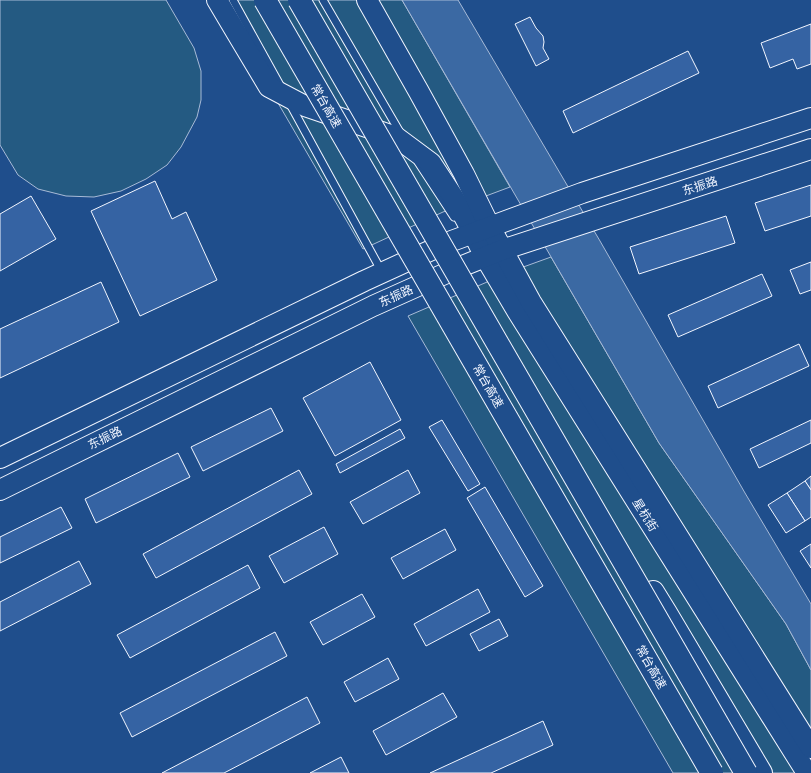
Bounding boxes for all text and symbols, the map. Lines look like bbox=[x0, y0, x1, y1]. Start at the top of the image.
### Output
street label: 常台高速 bbox=[308, 82, 344, 130]
street label: 东振路 bbox=[681, 174, 719, 198]
street label: 东振路 bbox=[377, 282, 415, 310]
street label: 常台高速 bbox=[470, 362, 506, 410]
street label: 东振路 bbox=[86, 424, 124, 452]
street label: 星杭街 bbox=[630, 496, 660, 534]
street label: 常台高速 bbox=[633, 643, 669, 691]

